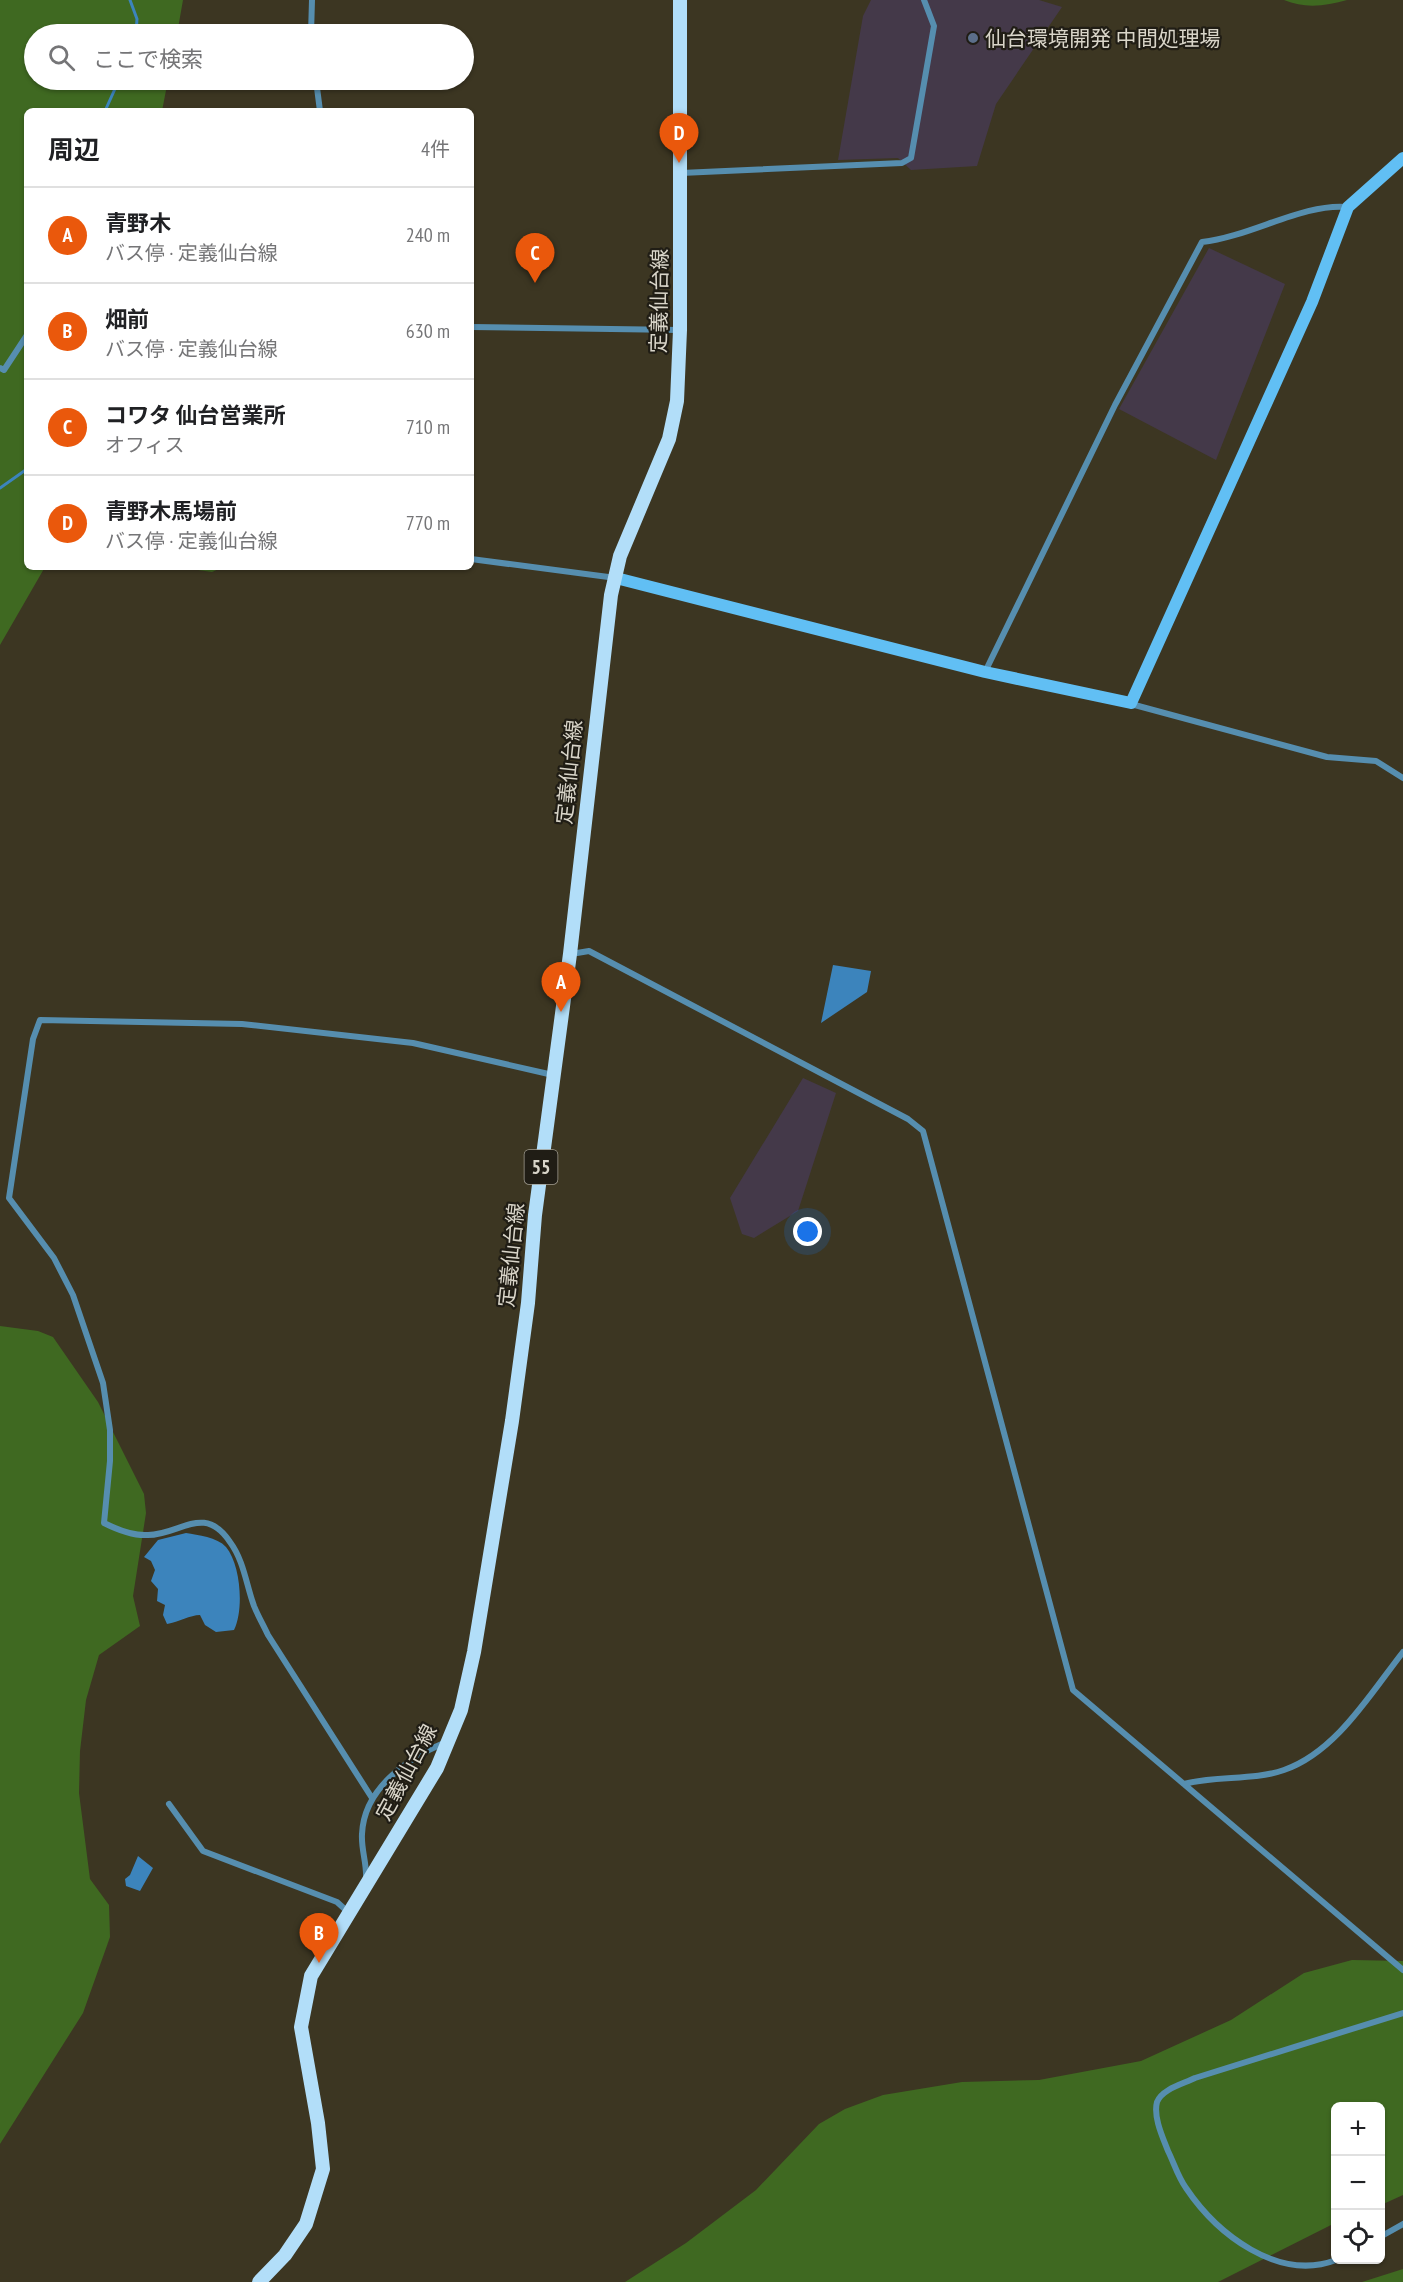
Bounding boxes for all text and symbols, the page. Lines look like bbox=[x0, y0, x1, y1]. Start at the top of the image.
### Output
search box bbox=[24, 24, 474, 90]
place label: 仙台環境開発 中間処理場 bbox=[985, 25, 1220, 52]
marker: 仙台環境開発 中間処理場 bbox=[966, 31, 980, 45]
icon: search bbox=[45, 41, 78, 74]
text: ここで検索 bbox=[93, 45, 203, 73]
pin: D bbox=[660, 114, 698, 163]
text: 周辺 bbox=[48, 133, 100, 166]
text: 4件 bbox=[421, 136, 450, 162]
text: 青野木 bbox=[105, 209, 171, 237]
text: A bbox=[62, 222, 73, 248]
text: 240 m bbox=[406, 222, 450, 248]
pin: C bbox=[516, 234, 554, 283]
text: バス停 · 定義仙台線 bbox=[105, 240, 278, 266]
street label: 定義仙台線 bbox=[645, 248, 673, 354]
text: 畑前 bbox=[105, 305, 149, 333]
text: B bbox=[63, 318, 72, 344]
text: 630 m bbox=[406, 318, 450, 344]
text: バス停 · 定義仙台線 bbox=[105, 336, 278, 362]
text: コワタ 仙台営業所 bbox=[105, 401, 286, 429]
text: C bbox=[63, 414, 72, 440]
text: 710 m bbox=[406, 414, 450, 440]
text: オフィス bbox=[105, 432, 185, 458]
text: 青野木馬場前 bbox=[105, 497, 237, 525]
text: D bbox=[62, 510, 73, 536]
text: 770 m bbox=[406, 510, 450, 536]
text: バス停 · 定義仙台線 bbox=[105, 528, 278, 554]
street label: 定義仙台線 bbox=[550, 718, 588, 826]
pin: A bbox=[542, 962, 580, 1012]
road number: 55 bbox=[524, 1150, 558, 1184]
street label: 定義仙台線 bbox=[492, 1201, 530, 1309]
your location bbox=[793, 1217, 822, 1246]
street label: 定義仙台線 bbox=[369, 1719, 443, 1825]
pin: B bbox=[300, 1914, 338, 1963]
map controls bbox=[1331, 2102, 1385, 2264]
button: + bbox=[1331, 2102, 1385, 2156]
button: − bbox=[1331, 2156, 1385, 2210]
button: locate bbox=[1331, 2210, 1385, 2264]

